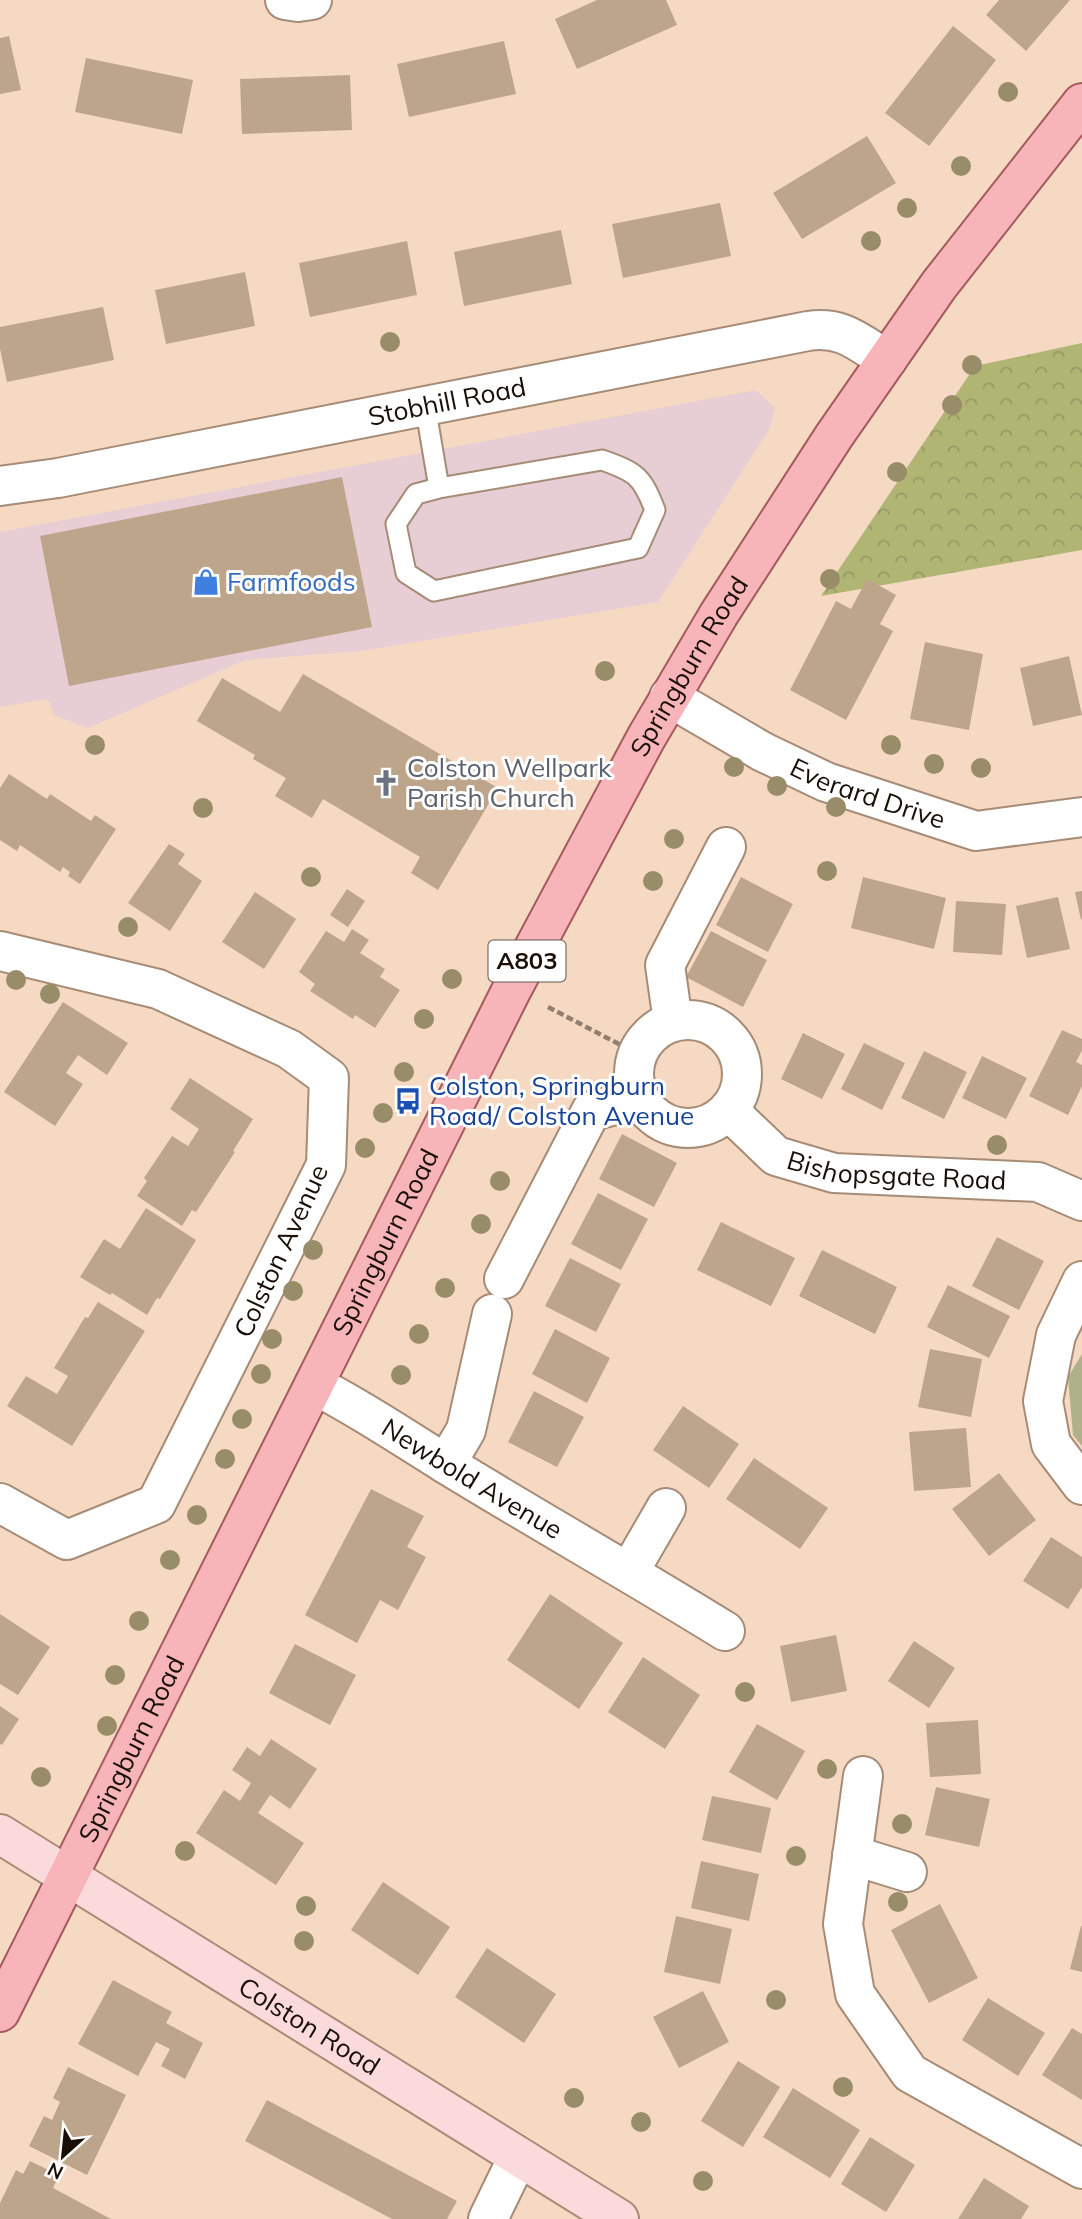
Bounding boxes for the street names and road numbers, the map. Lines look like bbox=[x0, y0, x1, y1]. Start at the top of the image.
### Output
street label: Stobhill Road bbox=[365, 370, 529, 433]
street label: Springburn Road bbox=[622, 570, 755, 762]
street label: Everard Drive bbox=[785, 750, 950, 836]
road number: A803 bbox=[489, 940, 566, 981]
street label: Springburn Road bbox=[324, 1143, 445, 1341]
street label: Bishopsgate Road bbox=[783, 1143, 1007, 1197]
street label: Colston Avenue bbox=[226, 1159, 335, 1343]
street label: Newbold Avenue bbox=[376, 1411, 569, 1546]
street label: Springburn Road bbox=[71, 1650, 192, 1848]
street label: Colston Road bbox=[233, 1969, 386, 2082]

